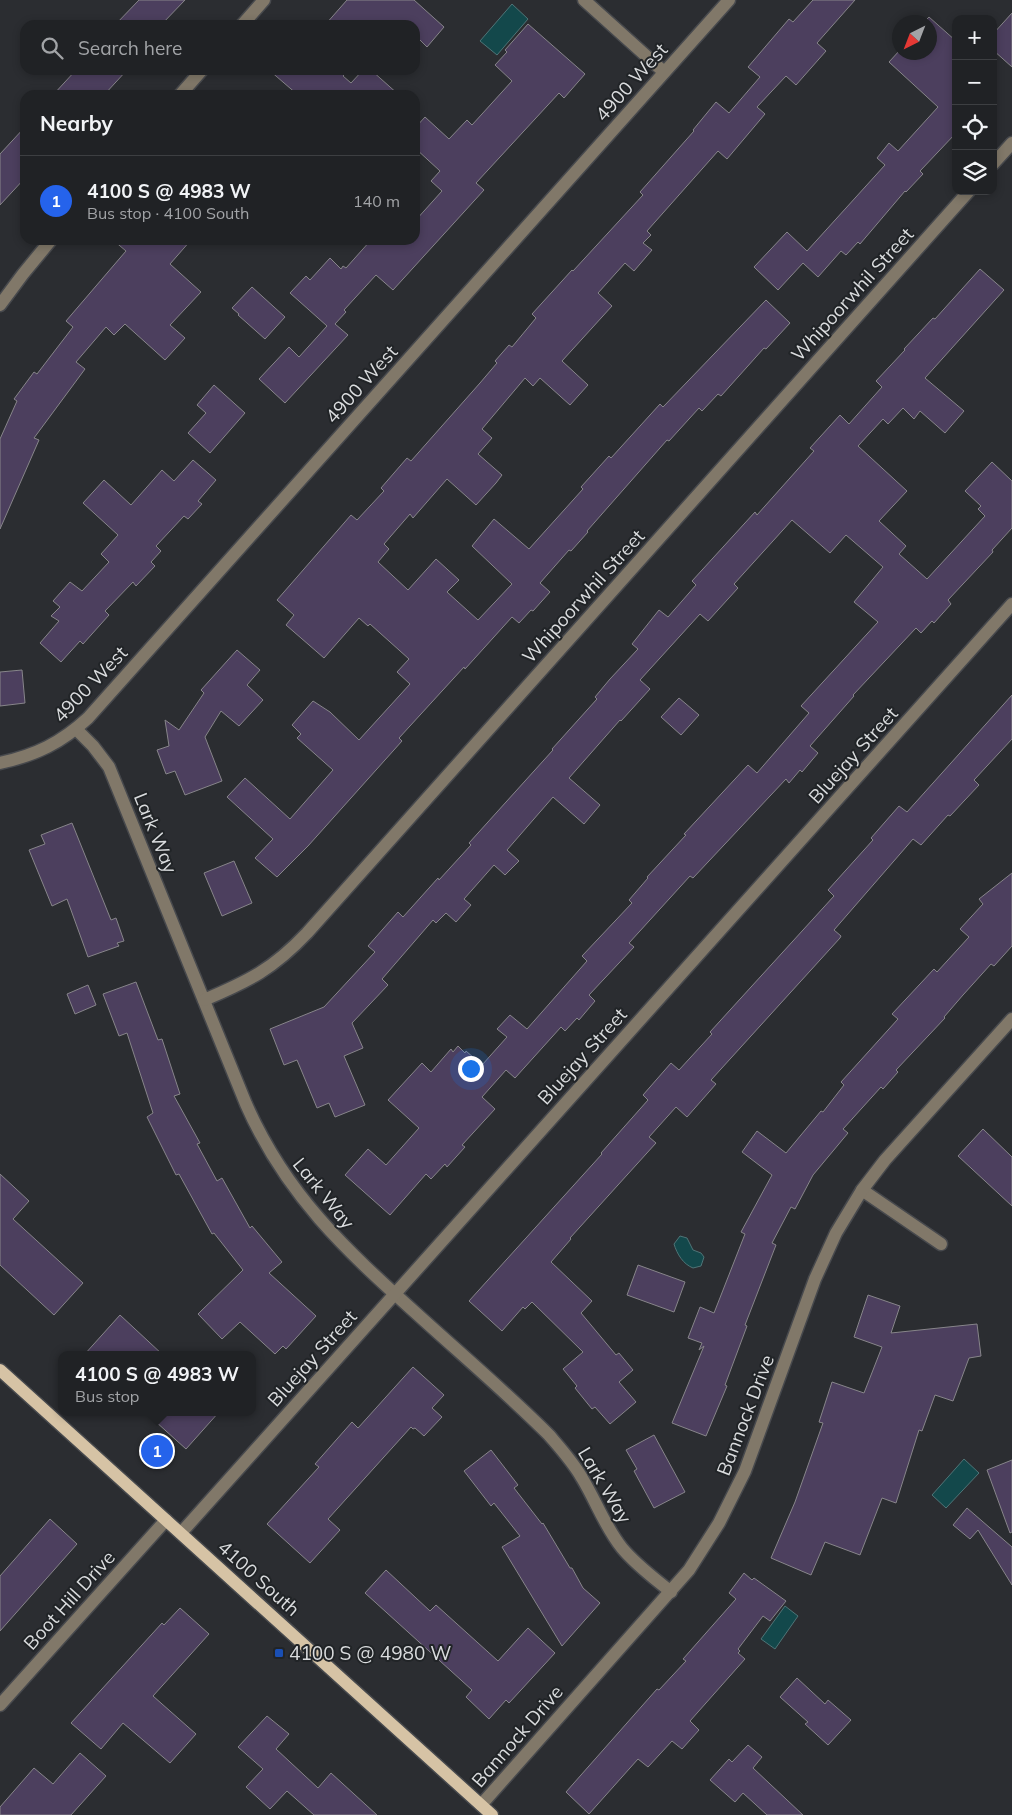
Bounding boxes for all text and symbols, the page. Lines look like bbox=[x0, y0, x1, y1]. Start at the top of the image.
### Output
north arrow bbox=[892, 15, 937, 60]
map controls bbox=[952, 15, 997, 195]
button: + bbox=[952, 15, 997, 60]
search box bbox=[20, 20, 420, 75]
icon: search bbox=[38, 34, 66, 62]
text: Search here bbox=[78, 36, 182, 60]
street label: 4900 West bbox=[590, 38, 673, 126]
button: − bbox=[952, 60, 997, 105]
button: locate bbox=[952, 105, 997, 150]
text: Nearby bbox=[40, 110, 113, 136]
button: layers bbox=[952, 150, 997, 195]
text: 4100 S @ 4983 W bbox=[87, 179, 251, 203]
text: 1 bbox=[51, 191, 61, 211]
text: 140 m bbox=[353, 191, 400, 211]
text: Bus stop · 4100 South bbox=[87, 203, 249, 223]
street label: Whipoorwhil Street bbox=[786, 222, 919, 366]
street label: 4900 West bbox=[320, 340, 403, 428]
street label: Whipoorwhil Street bbox=[517, 524, 650, 668]
street label: 4900 West bbox=[48, 641, 133, 727]
street label: Bluejay Street bbox=[803, 701, 903, 808]
street label: Lark Way bbox=[129, 789, 183, 877]
street label: Bluejay Street bbox=[532, 1002, 632, 1109]
your location bbox=[458, 1056, 484, 1082]
street label: Lark Way bbox=[288, 1152, 360, 1234]
street label: Bluejay Street bbox=[262, 1304, 362, 1411]
popup bbox=[58, 1351, 256, 1416]
street label: Bannock Drive bbox=[711, 1351, 779, 1479]
text: 4100 S @ 4983 W bbox=[75, 1362, 239, 1386]
text: Bus stop bbox=[75, 1386, 139, 1406]
pin: 1 bbox=[141, 1432, 173, 1470]
street label: Lark Way bbox=[573, 1442, 637, 1528]
street label: 4100 South bbox=[213, 1535, 305, 1621]
street label: Boot Hill Drive bbox=[18, 1545, 120, 1655]
place label: 4100 S @ 4980 W bbox=[289, 1641, 451, 1665]
marker: 4100 S @ 4980 W bbox=[273, 1647, 285, 1659]
street label: Bannock Drive bbox=[466, 1680, 568, 1792]

